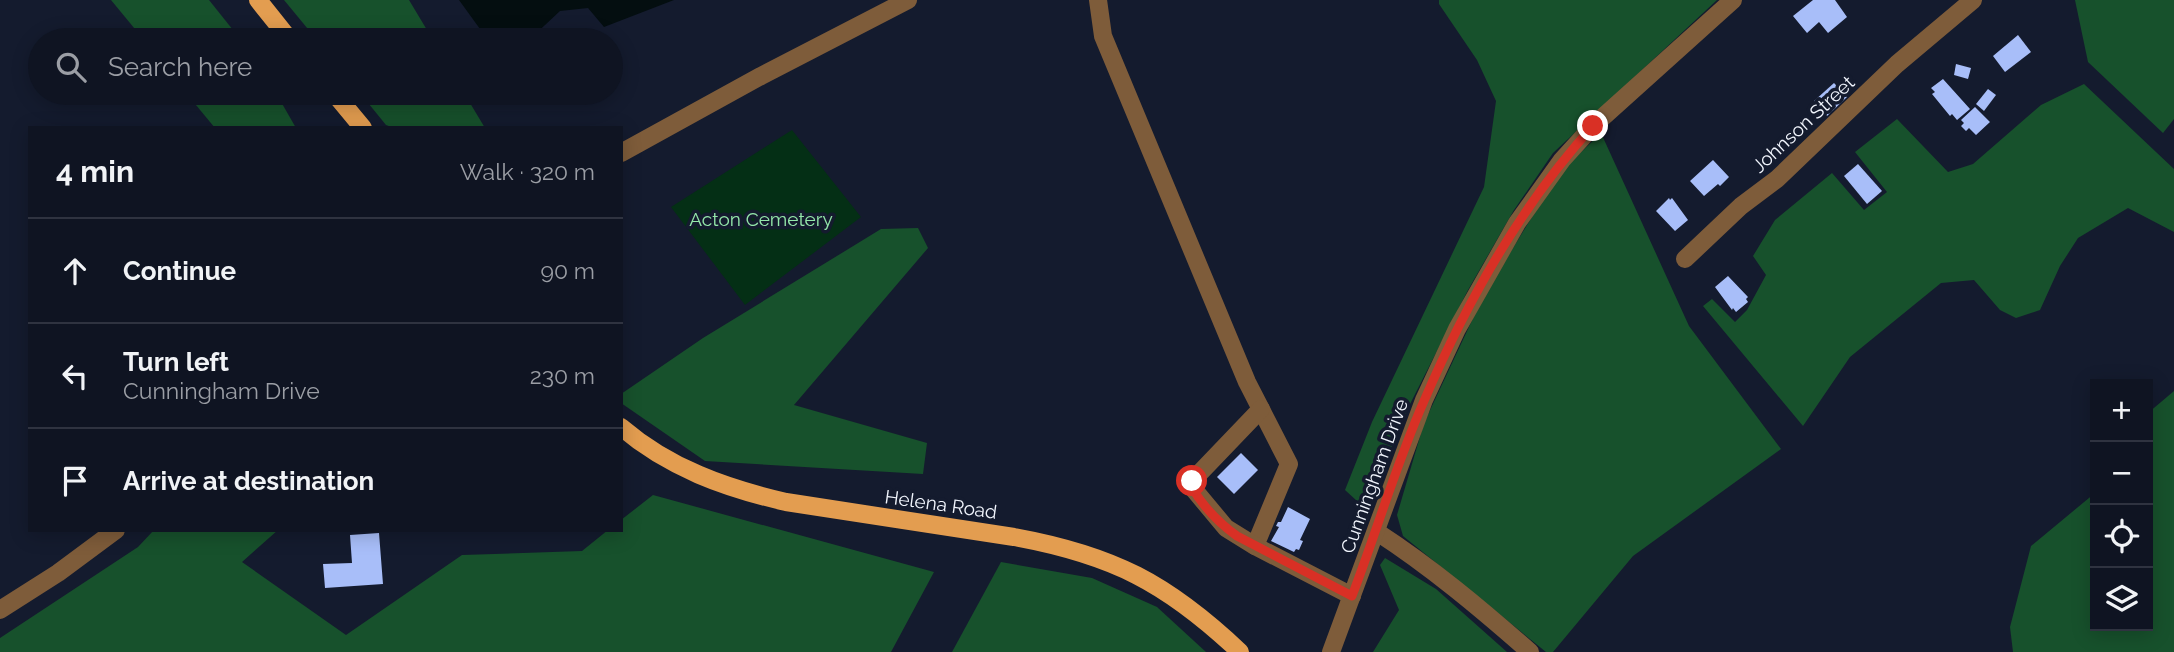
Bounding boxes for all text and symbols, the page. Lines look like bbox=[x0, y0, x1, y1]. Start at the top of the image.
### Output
search box bbox=[28, 28, 623, 105]
icon: search bbox=[52, 48, 90, 86]
text: Search here bbox=[108, 52, 252, 82]
street label: Johnson Street bbox=[1747, 71, 1859, 177]
route end bbox=[1577, 110, 1608, 141]
text: 4 min bbox=[56, 154, 134, 189]
text: Walk · 320 m bbox=[460, 158, 595, 185]
park label: Acton Cemetery bbox=[689, 208, 833, 230]
icon: ahead bbox=[56, 252, 94, 290]
text: Continue bbox=[123, 256, 236, 286]
text: 90 m bbox=[540, 257, 595, 284]
text: Turn left bbox=[123, 347, 229, 377]
icon: left bbox=[56, 357, 94, 395]
text: 230 m bbox=[530, 362, 595, 389]
text: Cunningham Drive bbox=[123, 377, 320, 404]
map controls bbox=[2090, 379, 2153, 631]
button: + bbox=[2090, 379, 2153, 442]
street label: Cunningham Drive bbox=[1336, 396, 1412, 556]
button: − bbox=[2090, 442, 2153, 505]
icon: arrive bbox=[56, 462, 94, 500]
route start bbox=[1176, 465, 1207, 496]
text: Arrive at destination bbox=[123, 466, 374, 496]
street label: Helena Road bbox=[883, 485, 999, 523]
button: locate bbox=[2090, 505, 2153, 568]
button: layers bbox=[2090, 568, 2153, 631]

